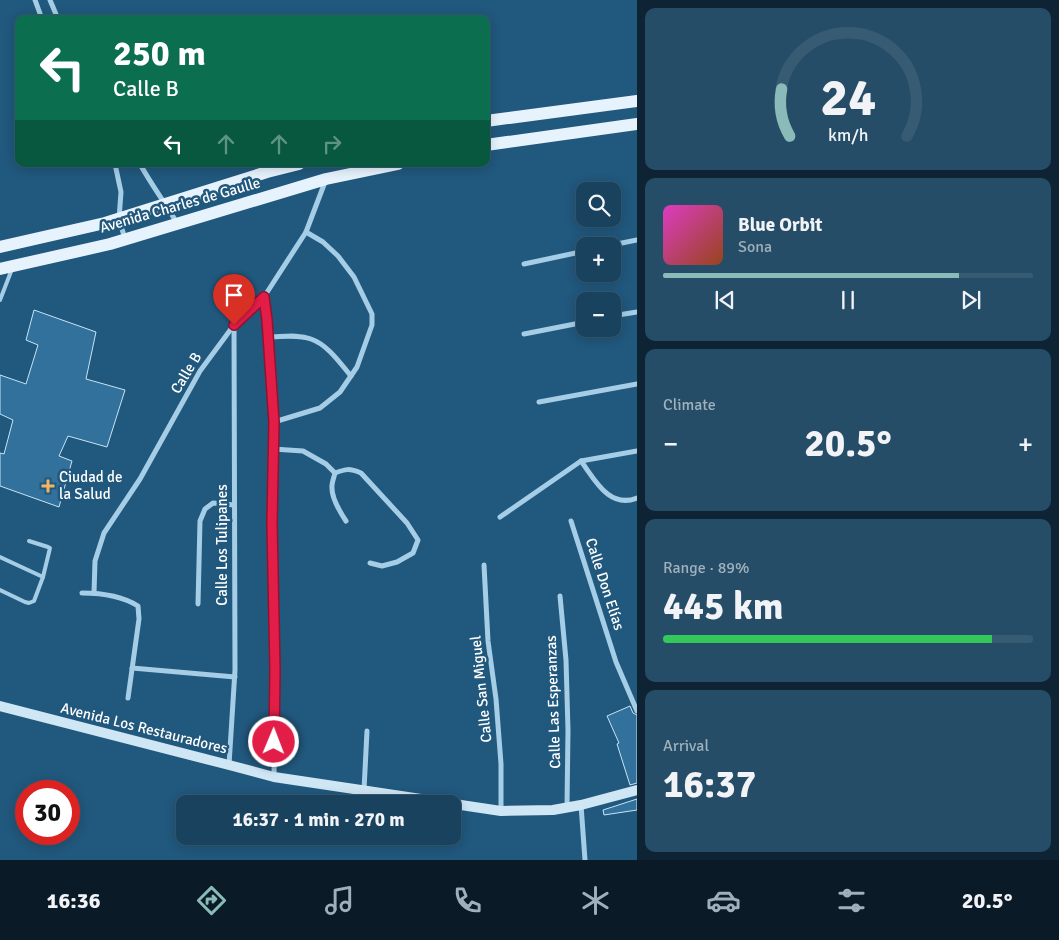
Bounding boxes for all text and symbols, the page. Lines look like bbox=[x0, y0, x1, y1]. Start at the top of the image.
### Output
text: 250 m bbox=[113, 32, 206, 75]
icon: left bbox=[30, 35, 95, 100]
text: 24 bbox=[820, 66, 876, 130]
text: Calle B bbox=[113, 75, 179, 102]
text: km/h bbox=[828, 124, 868, 146]
icon: left bbox=[159, 130, 187, 158]
icon: ahead bbox=[212, 130, 240, 158]
icon: ahead bbox=[265, 130, 293, 158]
icon: right bbox=[318, 130, 346, 158]
street label: Avenida Charles de Gaulle bbox=[98, 173, 262, 237]
map controls bbox=[576, 182, 621, 337]
button: search bbox=[576, 182, 621, 227]
text: Blue Orbit bbox=[738, 213, 822, 237]
button: + bbox=[576, 237, 621, 282]
text: Sona bbox=[738, 237, 772, 257]
pin bbox=[213, 274, 255, 325]
icon: arrive bbox=[220, 281, 248, 309]
icon: previous bbox=[711, 286, 739, 314]
icon: pause bbox=[834, 286, 862, 314]
icon: next bbox=[957, 286, 985, 314]
button: − bbox=[576, 292, 621, 337]
street label: Calle B bbox=[167, 349, 205, 397]
text: Climate bbox=[663, 395, 716, 415]
text: 20.5° bbox=[804, 420, 892, 467]
text: − bbox=[663, 427, 678, 461]
text: + bbox=[1018, 427, 1033, 461]
place label: Ciudad de la Salud bbox=[59, 468, 123, 503]
marker: Ciudad de la Salud bbox=[41, 479, 55, 493]
street label: Calle Los Tulipanes bbox=[213, 484, 231, 606]
street label: Calle Don Elías bbox=[582, 536, 629, 633]
text: Range · 89% bbox=[663, 558, 749, 578]
text: 445 km bbox=[663, 583, 784, 630]
street label: Calle San Miguel bbox=[466, 635, 496, 743]
street label: Calle Las Esperanzas bbox=[542, 635, 564, 769]
street label: Avenida Los Restauradores bbox=[59, 699, 230, 758]
position arrow bbox=[247, 715, 299, 767]
text: Arrival bbox=[663, 736, 709, 756]
text: 16:37 bbox=[663, 761, 756, 808]
speed limit sign: 30 bbox=[15, 780, 80, 845]
text: 16:37 · 1 min · 270 m bbox=[232, 808, 405, 832]
icon: directions bbox=[194, 883, 229, 918]
icon: music bbox=[322, 883, 357, 918]
icon: phone bbox=[450, 883, 485, 918]
icon: climate bbox=[578, 883, 613, 918]
icon: car bbox=[706, 883, 741, 918]
icon: filters bbox=[834, 883, 869, 918]
text: 16:36 bbox=[47, 887, 101, 914]
text: 20.5° bbox=[962, 887, 1012, 914]

